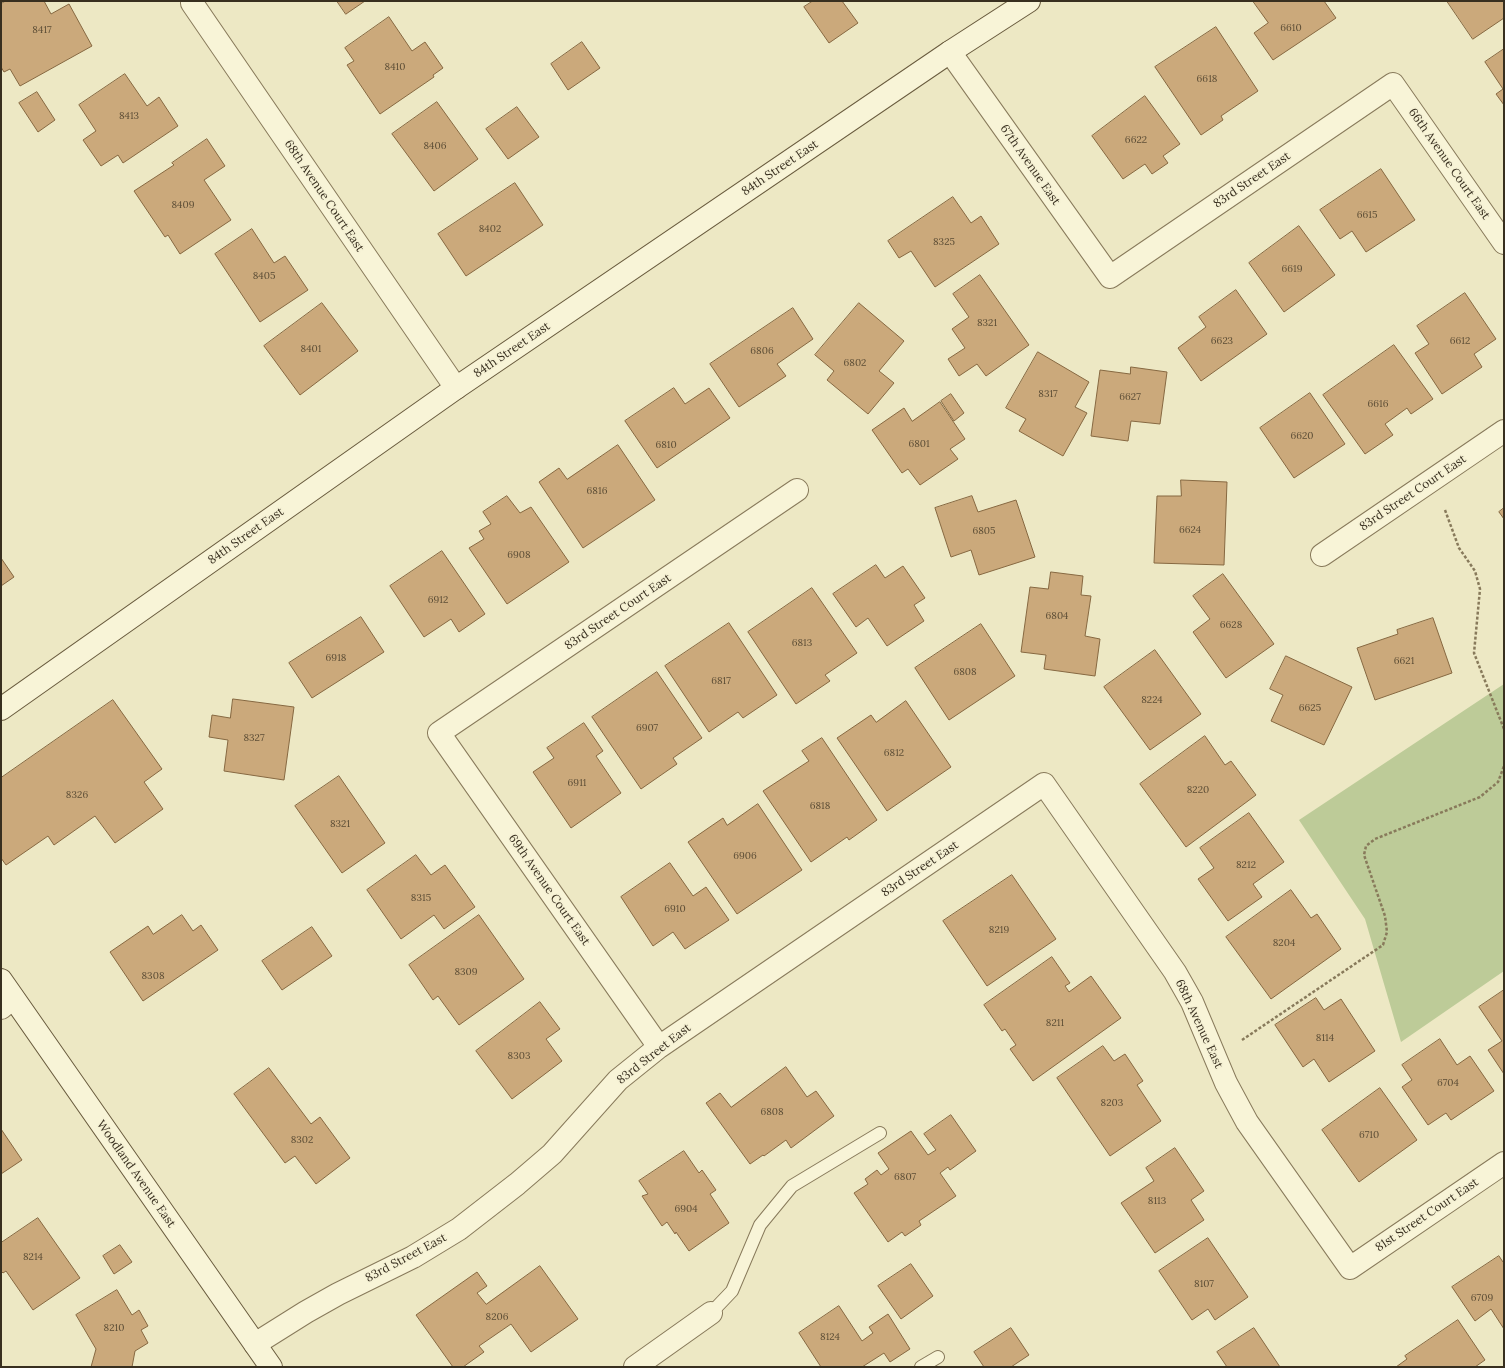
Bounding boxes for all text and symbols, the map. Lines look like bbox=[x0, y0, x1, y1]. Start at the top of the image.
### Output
house number: 6610 bbox=[1280, 22, 1302, 34]
house number: 8417 bbox=[32, 24, 52, 36]
house number: 8410 bbox=[385, 61, 405, 73]
house number: 6618 bbox=[1197, 73, 1217, 85]
street label: 66th Avenue Court East bbox=[1405, 106, 1493, 222]
house number: 8413 bbox=[119, 110, 139, 122]
street label: 67th Avenue East bbox=[997, 122, 1063, 208]
house number: 6622 bbox=[1125, 134, 1147, 146]
street label: 68th Avenue Court East bbox=[281, 137, 367, 255]
street label: 84th Street East bbox=[739, 137, 821, 199]
house number: 8406 bbox=[423, 140, 447, 152]
street label: 83rd Street East bbox=[1211, 149, 1293, 211]
house number: 8409 bbox=[171, 199, 195, 211]
house number: 6615 bbox=[1357, 209, 1377, 221]
house number: 8402 bbox=[479, 223, 501, 235]
house number: 8325 bbox=[933, 236, 955, 248]
house number: 6619 bbox=[1282, 263, 1302, 275]
house number: 8405 bbox=[253, 270, 275, 282]
house number: 8321 bbox=[977, 317, 997, 329]
street label: 84th Street East bbox=[471, 319, 553, 381]
house number: 6623 bbox=[1211, 335, 1233, 347]
house number: 6612 bbox=[1450, 335, 1470, 347]
house number: 8401 bbox=[301, 343, 321, 355]
house number: 6806 bbox=[750, 345, 774, 357]
house number: 6802 bbox=[844, 357, 866, 369]
house number: 8317 bbox=[1038, 388, 1058, 400]
house number: 6627 bbox=[1119, 391, 1141, 403]
house number: 6616 bbox=[1368, 398, 1388, 410]
house number: 6620 bbox=[1290, 430, 1314, 442]
house number: 6801 bbox=[908, 438, 930, 450]
house number: 6810 bbox=[655, 439, 677, 451]
street label: 83rd Street Court East bbox=[1357, 452, 1469, 534]
house number: 6816 bbox=[587, 485, 607, 497]
street label: 84th Street East bbox=[205, 505, 287, 567]
house number: 6624 bbox=[1179, 524, 1201, 536]
house number: 6805 bbox=[972, 525, 996, 537]
house number: 6908 bbox=[507, 549, 531, 561]
street label: 83rd Street Court East bbox=[562, 571, 674, 653]
house number: 6912 bbox=[428, 594, 448, 606]
house number: 6804 bbox=[1045, 610, 1069, 622]
house number: 6628 bbox=[1220, 619, 1242, 631]
house number: 6813 bbox=[792, 637, 812, 649]
house number: 6918 bbox=[326, 652, 346, 664]
house number: 6621 bbox=[1394, 655, 1414, 667]
house number: 6808 bbox=[953, 666, 977, 678]
house number: 6817 bbox=[711, 675, 731, 687]
house number: 8224 bbox=[1141, 694, 1163, 706]
house number: 6625 bbox=[1299, 702, 1321, 714]
house number: 6907 bbox=[636, 722, 658, 734]
house number: 8327 bbox=[243, 732, 265, 744]
house number: 6812 bbox=[884, 747, 904, 759]
house number: 6911 bbox=[568, 777, 586, 789]
house number: 8220 bbox=[1187, 784, 1209, 796]
house number: 8326 bbox=[66, 789, 88, 801]
house number: 6818 bbox=[810, 800, 830, 812]
house number: 8321 bbox=[330, 818, 350, 830]
street label: 69th Avenue Court East bbox=[505, 832, 593, 948]
street label: 83rd Street East bbox=[879, 838, 961, 900]
house number: 6906 bbox=[733, 850, 757, 862]
house number: 8212 bbox=[1236, 859, 1256, 871]
house number: 8315 bbox=[411, 892, 431, 904]
house number: 6910 bbox=[664, 903, 686, 915]
house number: 8219 bbox=[989, 924, 1009, 936]
house number: 8204 bbox=[1273, 937, 1295, 949]
house number: 8309 bbox=[454, 966, 478, 978]
house number: 8308 bbox=[141, 970, 165, 982]
street label: 68th Avenue East bbox=[1172, 977, 1226, 1071]
house number: 8211 bbox=[1046, 1017, 1064, 1029]
street label: 83rd Street East bbox=[614, 1021, 694, 1087]
house number: 8114 bbox=[1316, 1032, 1334, 1044]
house number: 8303 bbox=[508, 1050, 530, 1062]
house number: 6704 bbox=[1437, 1077, 1459, 1089]
house number: 8203 bbox=[1101, 1097, 1123, 1109]
house number: 6808 bbox=[760, 1106, 784, 1118]
street label: Woodland Avenue East bbox=[94, 1118, 178, 1230]
house number: 6710 bbox=[1359, 1129, 1379, 1141]
house number: 8302 bbox=[291, 1134, 313, 1146]
house number: 6807 bbox=[894, 1171, 916, 1183]
street label: 81st Street Court East bbox=[1373, 1175, 1481, 1255]
house number: 8113 bbox=[1148, 1195, 1166, 1207]
house number: 6904 bbox=[674, 1203, 698, 1215]
street label: 83rd Street East bbox=[363, 1231, 449, 1285]
house number: 8214 bbox=[23, 1251, 43, 1263]
house number: 8107 bbox=[1194, 1278, 1214, 1290]
house number: 6709 bbox=[1471, 1292, 1493, 1304]
house number: 8206 bbox=[486, 1311, 508, 1323]
house number: 8210 bbox=[104, 1322, 124, 1334]
house number: 8124 bbox=[820, 1331, 840, 1343]

